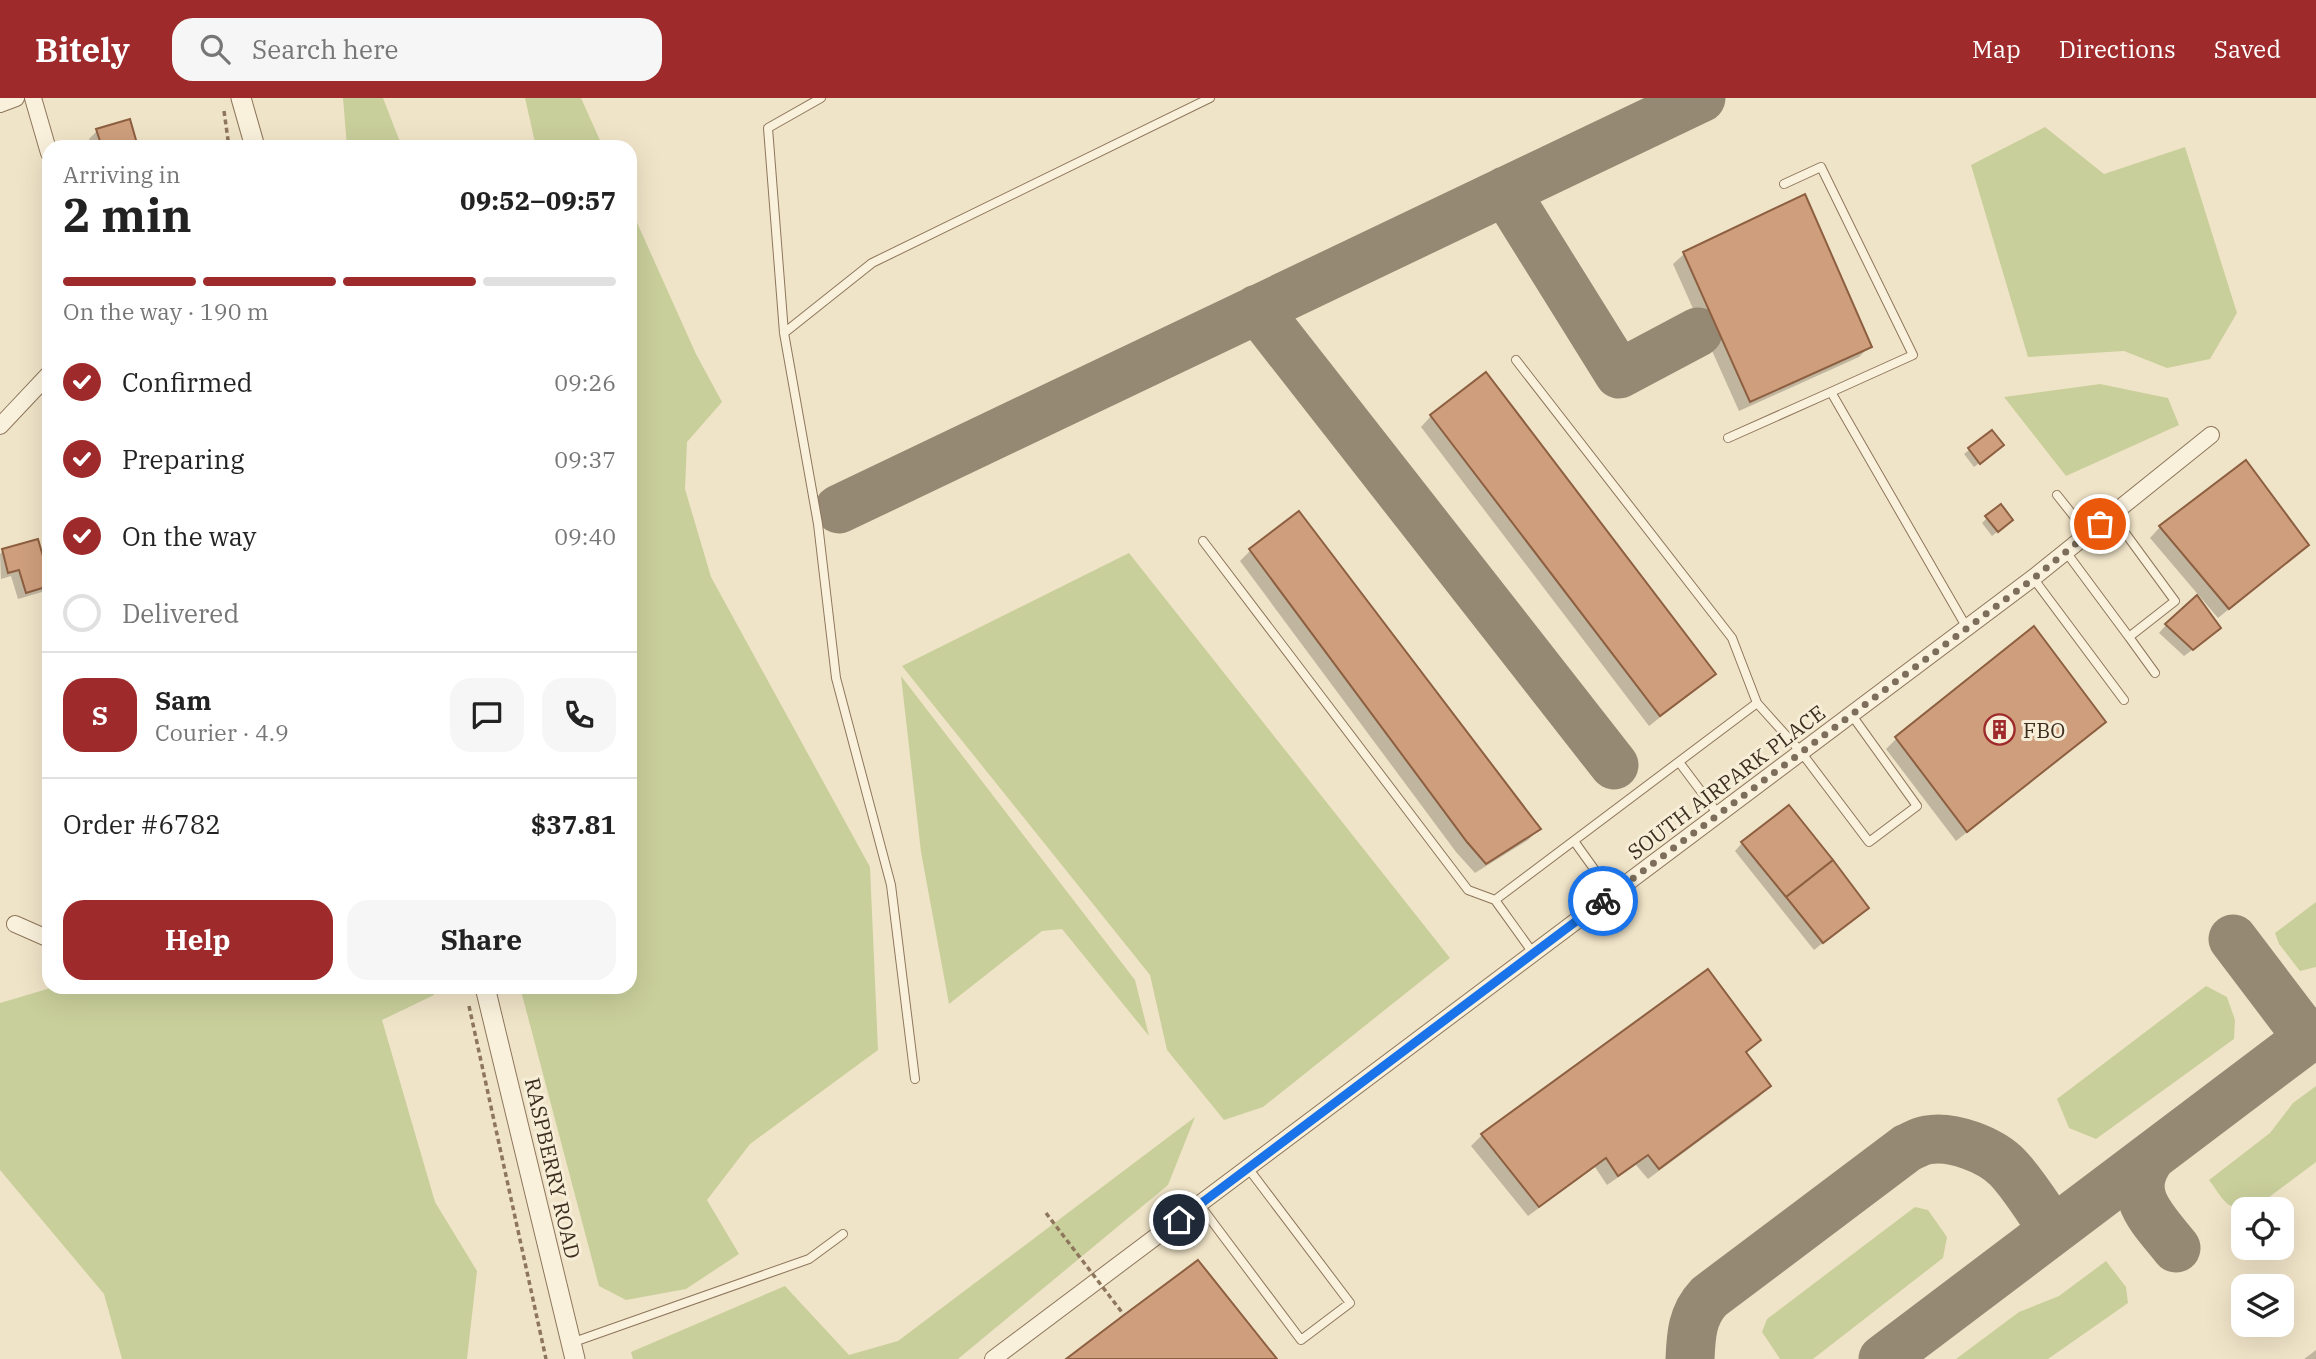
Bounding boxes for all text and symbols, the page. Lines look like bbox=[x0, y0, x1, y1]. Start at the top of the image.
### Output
search box bbox=[172, 18, 662, 81]
text: Bitely bbox=[35, 28, 130, 71]
icon: search bbox=[196, 30, 234, 68]
text: Search here bbox=[252, 32, 398, 66]
text: Map bbox=[1972, 33, 2021, 65]
text: Directions bbox=[2059, 33, 2176, 65]
text: Saved bbox=[2214, 33, 2281, 65]
text: Arriving in bbox=[63, 159, 180, 189]
text: 09:52–09:57 bbox=[460, 183, 616, 217]
text: 2 min bbox=[63, 185, 192, 245]
text: On the way · 190 m bbox=[63, 296, 269, 326]
icon: check bbox=[63, 363, 101, 401]
text: Confirmed bbox=[122, 365, 253, 399]
text: 09:26 bbox=[554, 367, 616, 397]
icon: check bbox=[63, 440, 101, 478]
text: Preparing bbox=[122, 442, 244, 476]
text: 09:37 bbox=[554, 444, 616, 474]
pin bbox=[2070, 494, 2130, 554]
icon: bag bbox=[2081, 505, 2119, 543]
icon: check bbox=[63, 517, 101, 555]
text: On the way bbox=[122, 519, 256, 553]
text: 09:40 bbox=[554, 521, 616, 551]
text: Delivered bbox=[122, 596, 239, 630]
button: chat bbox=[450, 678, 524, 752]
button: phone bbox=[542, 678, 616, 752]
text: Sam bbox=[155, 683, 211, 717]
text: S bbox=[92, 698, 108, 732]
street label: SOUTH AIRPARK PLACE bbox=[1621, 698, 1831, 866]
building icon: FBO bbox=[1983, 713, 2017, 747]
place label: FBO bbox=[2023, 716, 2065, 744]
text: Courier · 4.9 bbox=[155, 717, 289, 747]
text: Order #6782 bbox=[63, 807, 221, 841]
text: $37.81 bbox=[531, 807, 616, 841]
courier bbox=[1568, 866, 1638, 936]
icon: bike bbox=[1584, 882, 1622, 920]
button: Help bbox=[63, 900, 333, 980]
button: Share bbox=[347, 900, 616, 980]
street label: RASPBERRY ROAD bbox=[519, 1075, 587, 1261]
pin bbox=[1149, 1190, 1209, 1250]
map controls bbox=[2231, 1197, 2294, 1337]
button: locate bbox=[2231, 1197, 2294, 1260]
icon: home bbox=[1160, 1201, 1198, 1239]
button: layers bbox=[2231, 1274, 2294, 1337]

